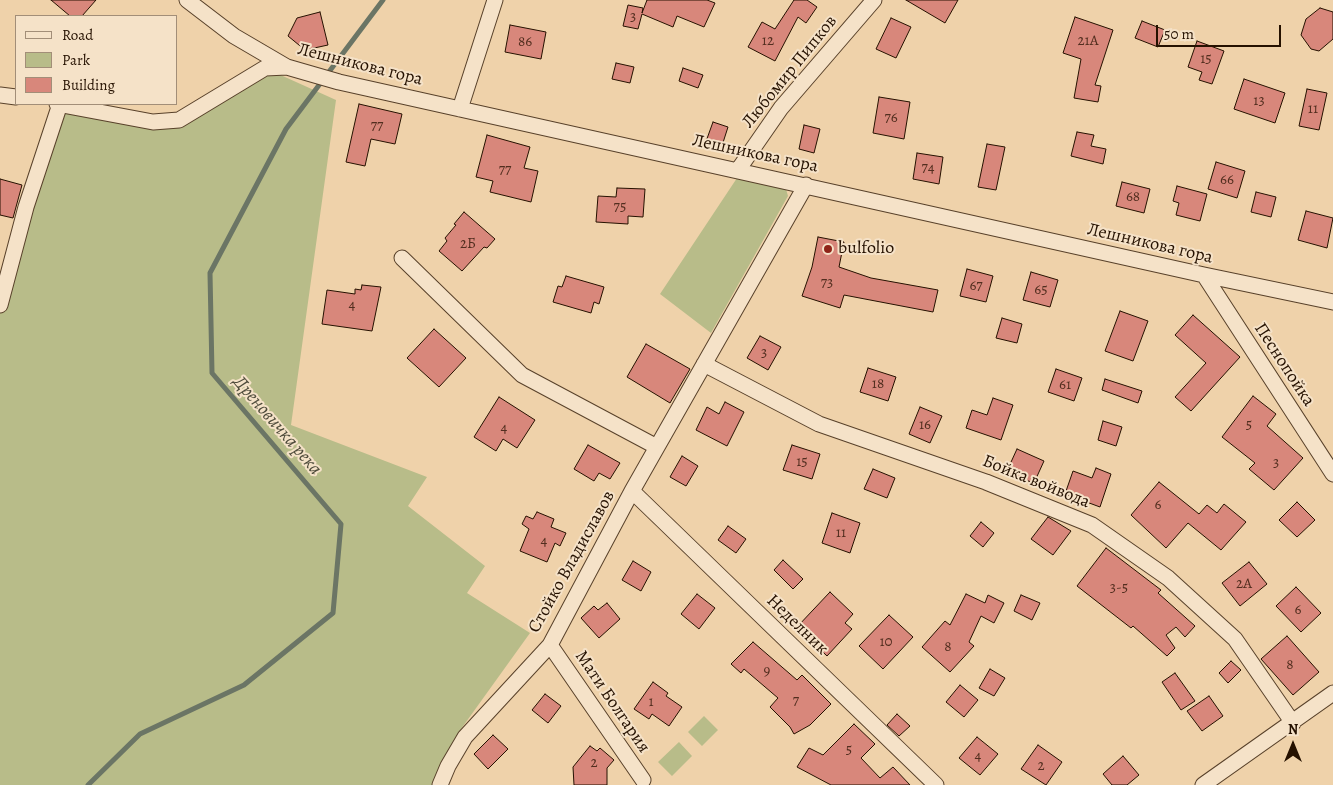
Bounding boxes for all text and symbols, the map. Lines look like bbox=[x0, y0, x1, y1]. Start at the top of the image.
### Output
house number: 3 bbox=[630, 8, 636, 26]
street label: Любомир Пипков bbox=[738, 11, 842, 133]
legend bbox=[15, 15, 178, 105]
scale bar bbox=[1158, 15, 1283, 47]
text: 50 m bbox=[1164, 24, 1194, 44]
text: Road bbox=[62, 25, 93, 45]
house number: 12 bbox=[762, 32, 774, 50]
house number: 21А bbox=[1077, 32, 1099, 50]
house number: 86 bbox=[518, 33, 532, 51]
street label: Лешникова гора bbox=[295, 39, 425, 91]
text: Park bbox=[62, 50, 90, 70]
house number: 15 bbox=[1200, 50, 1212, 68]
text: Building bbox=[62, 75, 115, 95]
house number: 13 bbox=[1253, 92, 1265, 110]
house number: 11 bbox=[1308, 100, 1318, 118]
house number: 76 bbox=[884, 109, 898, 127]
house number: 77 bbox=[371, 117, 383, 135]
street label: Лешникова гора bbox=[690, 130, 820, 178]
house number: 74 bbox=[921, 159, 935, 177]
house number: 77 bbox=[499, 161, 511, 179]
house number: 66 bbox=[1220, 171, 1234, 189]
house number: 68 bbox=[1126, 188, 1140, 206]
house number: 75 bbox=[614, 198, 626, 216]
street label: Лешникова гора bbox=[1085, 219, 1215, 269]
house number: 2Б bbox=[460, 235, 476, 253]
place label: bulfolio bbox=[838, 238, 894, 260]
marker: bulfolio bbox=[822, 243, 834, 255]
house number: 73 bbox=[821, 274, 833, 292]
house number: 67 bbox=[969, 277, 983, 295]
house number: 65 bbox=[1034, 281, 1048, 299]
house number: 4 bbox=[349, 296, 355, 314]
street label: Песнопойка bbox=[1249, 319, 1319, 411]
house number: 3 bbox=[761, 344, 767, 362]
water label: Дреновичка река bbox=[228, 372, 326, 480]
house number: 18 bbox=[872, 375, 884, 393]
house number: 61 bbox=[1059, 376, 1071, 394]
house number: 16 bbox=[919, 416, 931, 434]
house number: 5 bbox=[1246, 416, 1252, 434]
house number: 4 bbox=[501, 419, 507, 437]
street label: Бойка войвода bbox=[979, 451, 1093, 513]
house number: 15 bbox=[796, 453, 808, 471]
house number: 3 bbox=[1273, 454, 1279, 472]
street label: Стойко Владиславов bbox=[524, 487, 620, 637]
house number: 6 bbox=[1155, 496, 1161, 514]
house number: 11 bbox=[836, 524, 846, 542]
house number: 4 bbox=[541, 532, 547, 550]
house number: 2А bbox=[1236, 575, 1252, 593]
house number: 3-5 bbox=[1110, 579, 1128, 597]
street label: Неделник bbox=[762, 590, 832, 660]
house number: 6 bbox=[1295, 601, 1301, 619]
house number: 10 bbox=[879, 633, 893, 651]
house number: 8 bbox=[944, 638, 952, 656]
street label: Мати Болгария bbox=[570, 647, 654, 757]
house number: 8 bbox=[1286, 656, 1294, 674]
house number: 9 bbox=[764, 662, 770, 680]
house number: 7 bbox=[793, 692, 799, 710]
house number: 1 bbox=[648, 693, 654, 711]
north arrow bbox=[1268, 720, 1318, 770]
text: N bbox=[1288, 720, 1298, 739]
house number: 5 bbox=[846, 741, 852, 759]
house number: 4 bbox=[975, 747, 981, 765]
house number: 2 bbox=[590, 754, 598, 772]
house number: 2 bbox=[1037, 757, 1045, 775]

